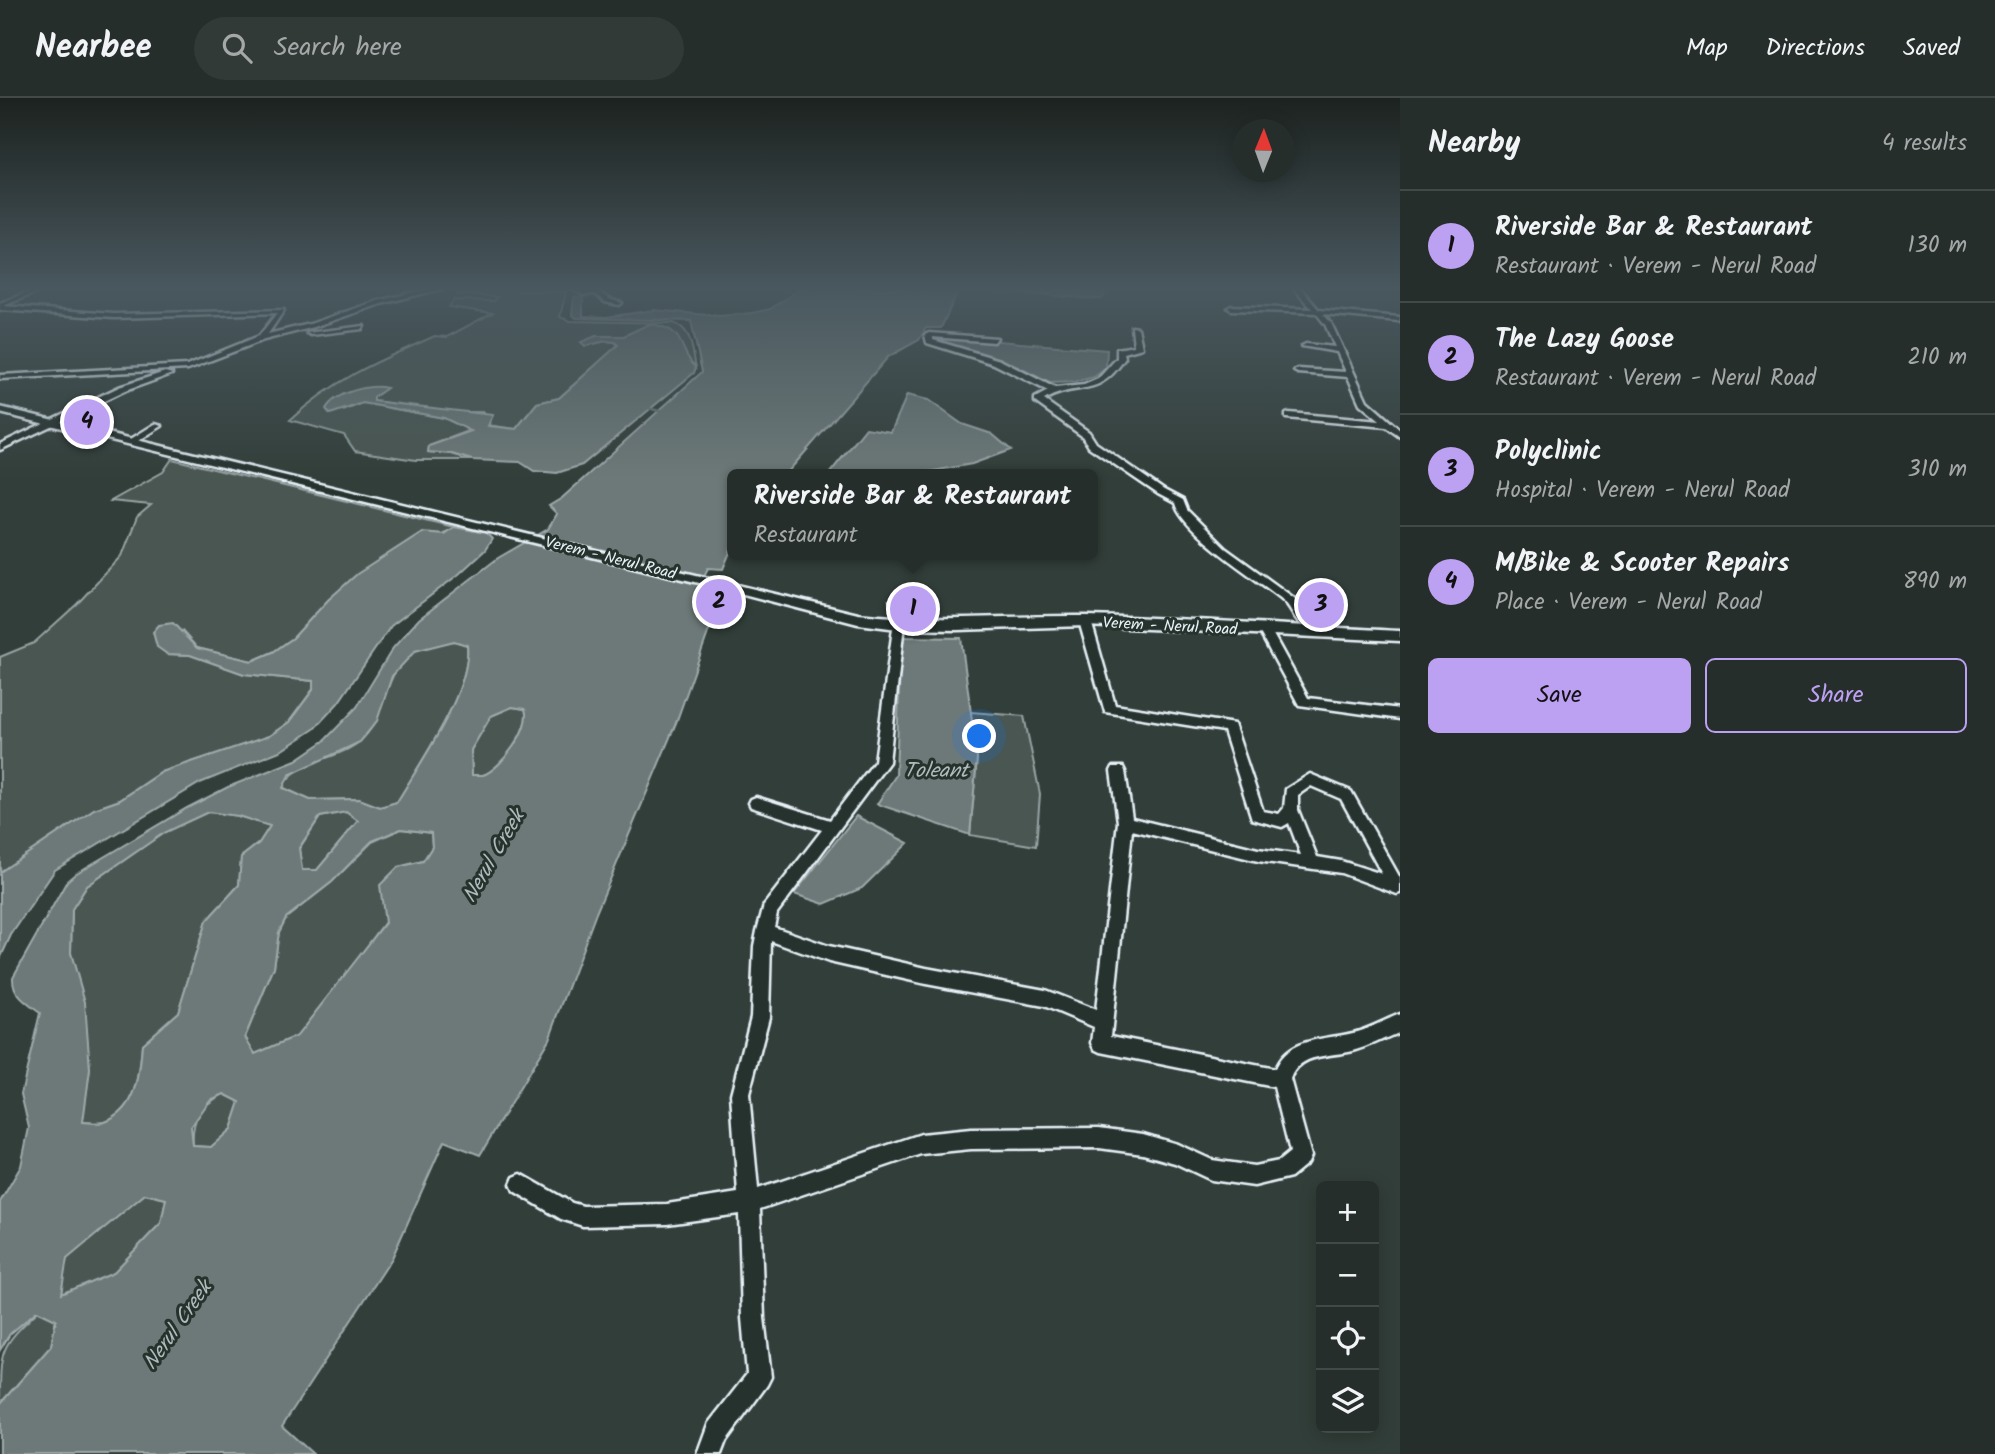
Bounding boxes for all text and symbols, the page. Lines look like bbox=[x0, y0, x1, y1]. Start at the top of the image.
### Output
search box bbox=[194, 17, 684, 80]
text: Nearbee bbox=[35, 22, 152, 75]
text: Search here bbox=[274, 27, 402, 69]
icon: search bbox=[218, 29, 256, 67]
text: Map bbox=[1686, 29, 1728, 68]
text: Directions bbox=[1766, 29, 1865, 68]
text: Saved bbox=[1903, 29, 1960, 68]
north arrow bbox=[1232, 119, 1295, 182]
text: Nearby bbox=[1428, 120, 1520, 168]
text: 4 results bbox=[1882, 126, 1967, 162]
text: Riverside Bar & Restaurant bbox=[1495, 207, 1812, 249]
text: 1 bbox=[1448, 228, 1454, 264]
text: 130 m bbox=[1908, 228, 1967, 264]
text: Restaurant · Verem - Nerul Road bbox=[1495, 249, 1816, 285]
text: The Lazy Goose bbox=[1495, 319, 1674, 361]
text: 2 bbox=[1444, 340, 1458, 376]
text: 210 m bbox=[1907, 340, 1967, 376]
text: Restaurant · Verem - Nerul Road bbox=[1495, 361, 1816, 397]
pin: 4 bbox=[64, 396, 110, 448]
text: Polyclinic bbox=[1495, 431, 1602, 473]
text: 3 bbox=[1445, 452, 1457, 488]
text: 310 m bbox=[1908, 452, 1967, 488]
popup bbox=[727, 469, 1098, 560]
text: Hospital · Verem - Nerul Road bbox=[1495, 473, 1790, 509]
text: Riverside Bar & Restaurant bbox=[754, 476, 1071, 518]
text: Restaurant bbox=[754, 518, 858, 554]
street label: Verem - Nerul Road bbox=[542, 530, 680, 587]
text: M/Bike & Scooter Repairs bbox=[1495, 543, 1789, 585]
text: 4 bbox=[1445, 564, 1457, 600]
text: 890 m bbox=[1903, 564, 1967, 600]
pin: 2 bbox=[696, 576, 742, 628]
pin: 3 bbox=[1298, 579, 1344, 631]
pin: 1 bbox=[890, 583, 936, 635]
text: Place · Verem - Nerul Road bbox=[1495, 585, 1762, 621]
street label: Verem - Nerul Road bbox=[1102, 610, 1239, 643]
button: Save bbox=[1428, 658, 1691, 733]
button: Share bbox=[1705, 658, 1967, 733]
your location bbox=[962, 719, 996, 753]
water label: Toleant bbox=[904, 755, 971, 788]
water label: Nerul Creek bbox=[454, 801, 536, 909]
map controls bbox=[1316, 1181, 1379, 1433]
button: + bbox=[1316, 1181, 1379, 1244]
button: − bbox=[1316, 1244, 1379, 1307]
water label: Nerul Creek bbox=[135, 1272, 223, 1377]
button: locate bbox=[1316, 1307, 1379, 1370]
button: layers bbox=[1316, 1370, 1379, 1433]

